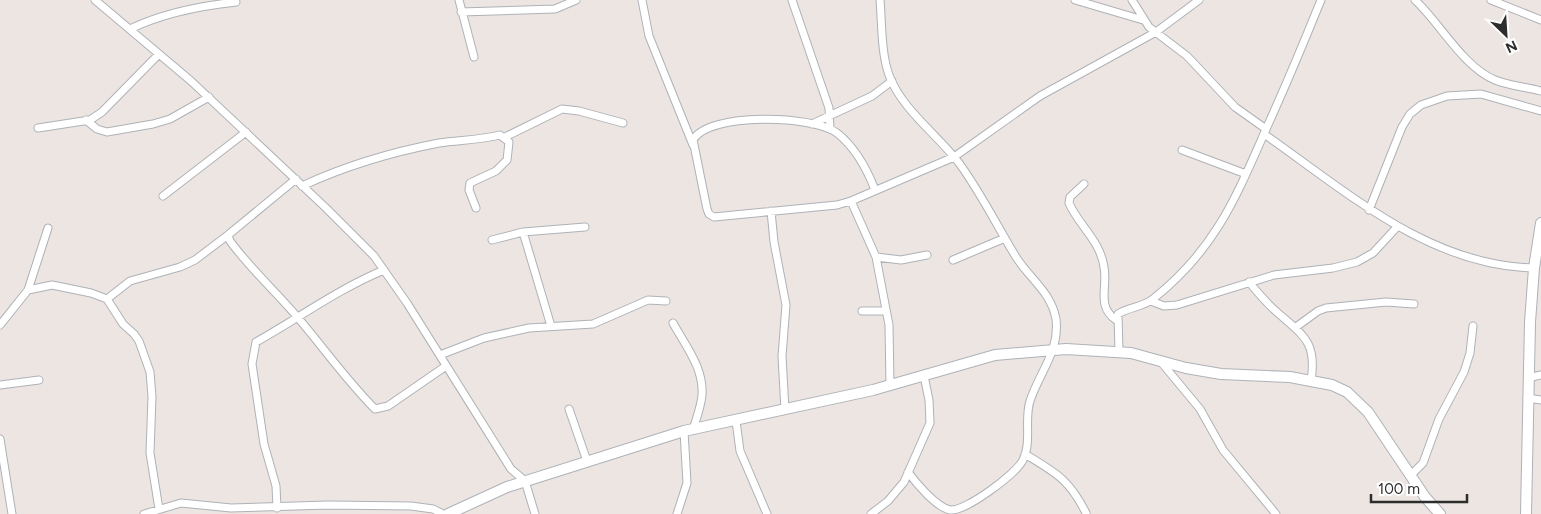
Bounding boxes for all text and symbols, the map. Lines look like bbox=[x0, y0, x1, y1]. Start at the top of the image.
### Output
north arrow bbox=[1481, 10, 1531, 60]
text: N bbox=[1503, 36, 1520, 56]
scale bar bbox=[1371, 472, 1467, 504]
text: 100 m bbox=[1378, 480, 1420, 498]

